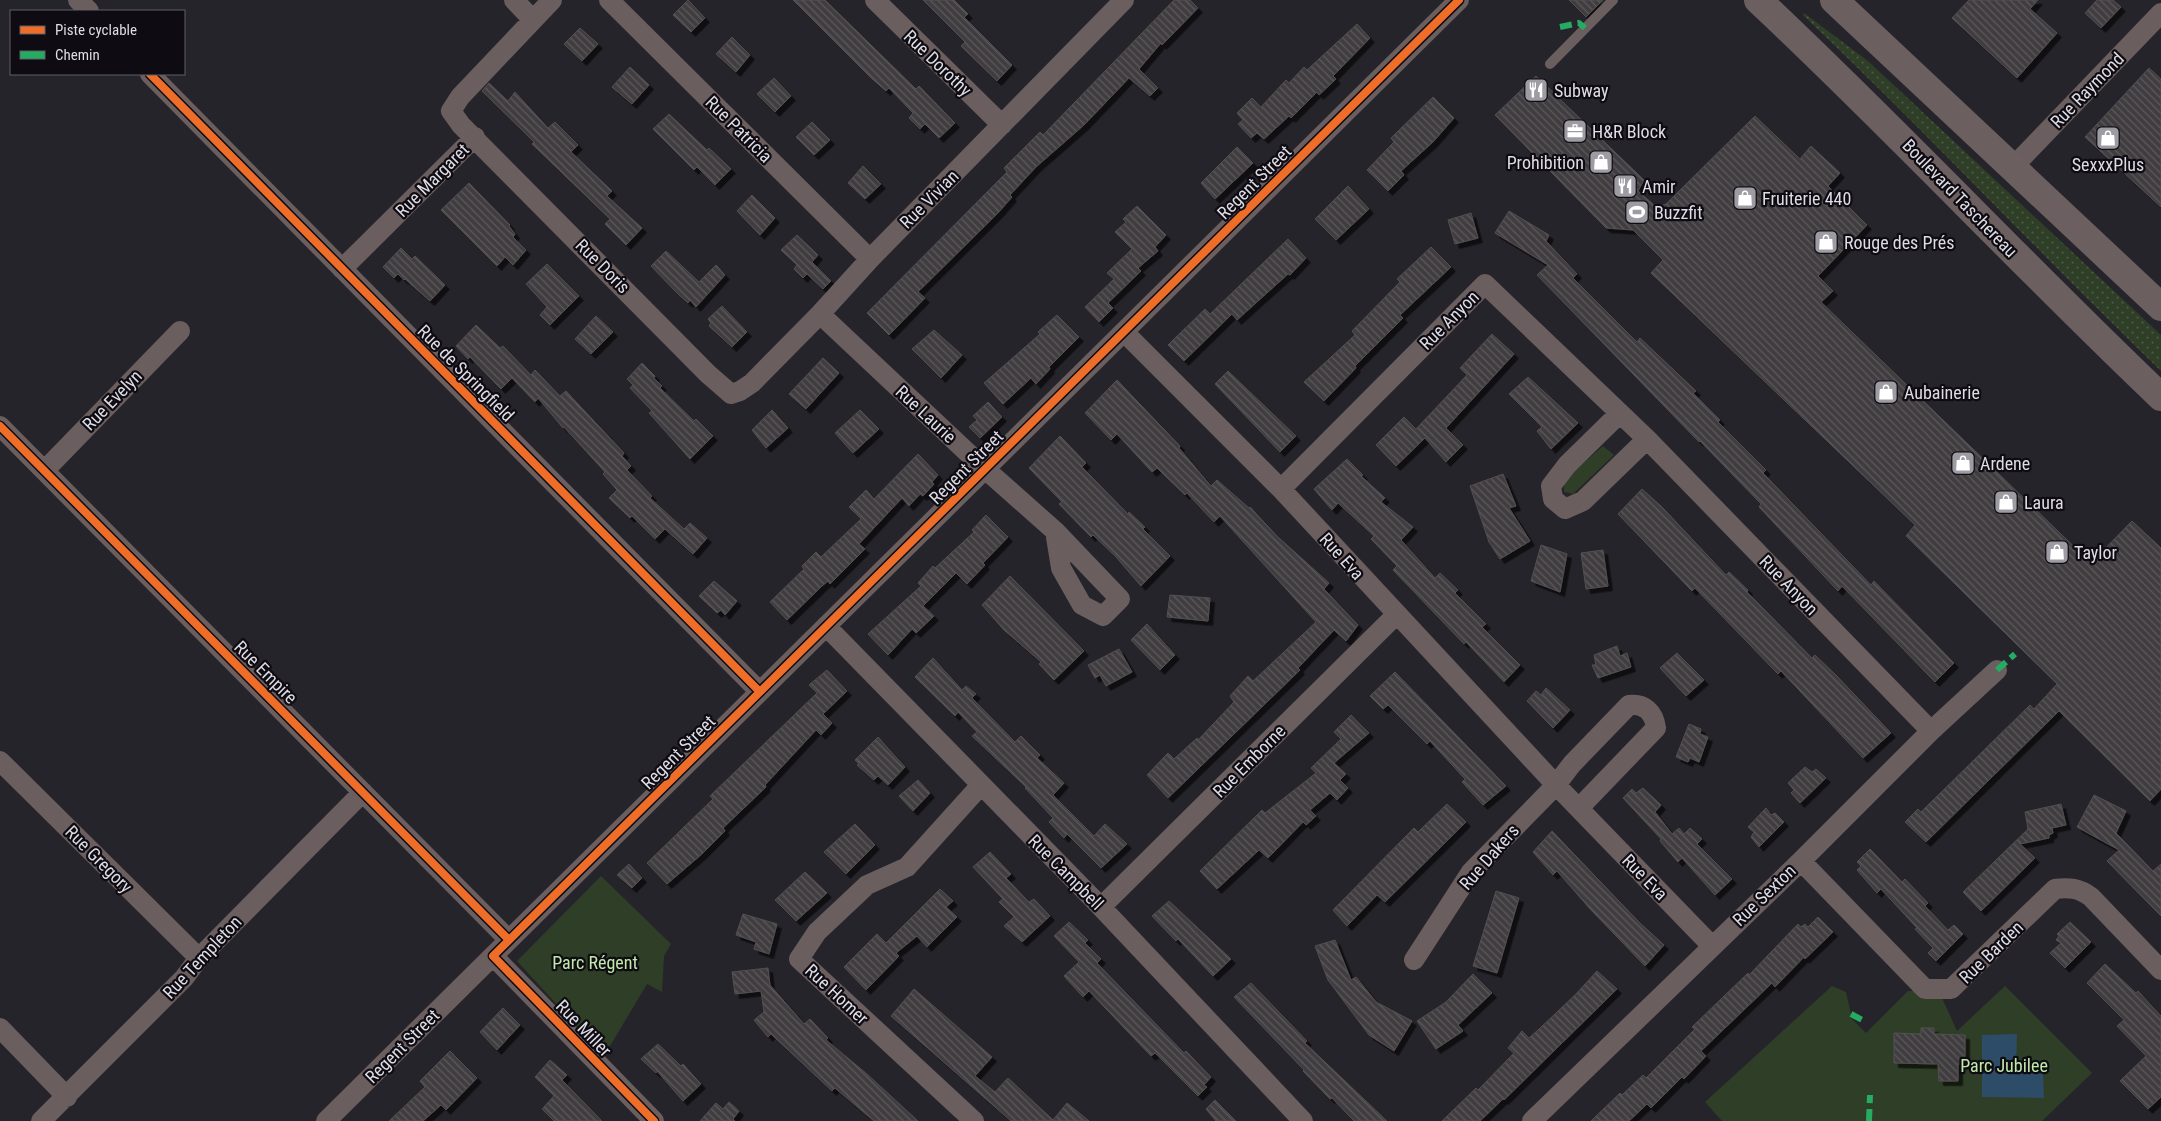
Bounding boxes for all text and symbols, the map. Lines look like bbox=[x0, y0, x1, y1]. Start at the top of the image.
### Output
legend bbox=[10, 10, 185, 75]
text: Piste cyclable bbox=[55, 21, 137, 39]
street label: Rue Dorothy bbox=[900, 26, 977, 101]
text: Chemin bbox=[55, 46, 100, 64]
street label: Rue Raymond bbox=[2046, 48, 2128, 132]
restaurant icon: Subway bbox=[1523, 77, 1549, 103]
place label: Subway bbox=[1554, 80, 1609, 101]
street label: Rue Patricia bbox=[701, 91, 777, 167]
office icon: H&R Block bbox=[1562, 118, 1588, 144]
place label: H&R Block bbox=[1592, 121, 1666, 142]
shop icon: SexxxPlus bbox=[2095, 125, 2121, 151]
street label: Boulevard Taschereau bbox=[1898, 135, 2022, 261]
street label: Rue Margaret bbox=[391, 139, 473, 221]
street label: Regent Street bbox=[1213, 141, 1295, 223]
shop icon: Prohibition bbox=[1588, 149, 1614, 175]
place label: Prohibition bbox=[1507, 152, 1584, 173]
place label: SexxxPlus bbox=[2072, 154, 2144, 175]
street label: Rue Vivian bbox=[895, 165, 963, 233]
restaurant icon: Amir bbox=[1612, 173, 1638, 199]
place label: Amir bbox=[1642, 176, 1676, 197]
shop icon: Fruiterie 440 bbox=[1732, 185, 1758, 211]
place label: Fruiterie 440 bbox=[1762, 188, 1851, 209]
sports icon: Buzzfit bbox=[1624, 199, 1650, 225]
place label: Buzzfit bbox=[1654, 202, 1702, 223]
shop icon: Rouge des Prés bbox=[1813, 229, 1839, 255]
place label: Rouge des Prés bbox=[1844, 232, 1954, 253]
street label: Rue Doris bbox=[572, 235, 634, 297]
street label: Rue Anyon bbox=[1415, 286, 1483, 354]
street label: Rue de Springfield bbox=[413, 320, 519, 426]
street label: Rue Evelyn bbox=[78, 365, 146, 435]
shop icon: Aubainerie bbox=[1873, 379, 1899, 405]
street label: Rue Laurie bbox=[891, 381, 961, 447]
place label: Aubainerie bbox=[1904, 382, 1980, 403]
street label: Regent Street bbox=[925, 426, 1007, 508]
shop icon: Ardene bbox=[1950, 450, 1976, 476]
place label: Ardene bbox=[1980, 453, 2030, 474]
shop icon: Laura bbox=[1993, 489, 2019, 515]
place label: Laura bbox=[2024, 492, 2064, 513]
street label: Rue Eva bbox=[1316, 528, 1368, 584]
shop icon: Taylor bbox=[2044, 539, 2070, 565]
place label: Taylor bbox=[2074, 542, 2118, 563]
street label: Rue Anyon bbox=[1755, 551, 1823, 619]
street label: Rue Empire bbox=[230, 636, 302, 708]
street label: Regent Street bbox=[637, 711, 719, 793]
street label: Rue Emborne bbox=[1208, 720, 1290, 802]
street label: Rue Dakers bbox=[1455, 820, 1523, 894]
street label: Rue Gregory bbox=[61, 821, 137, 897]
street label: Rue Campbell bbox=[1024, 830, 1108, 914]
street label: Rue Eva bbox=[1618, 850, 1672, 904]
street label: Rue Sexton bbox=[1728, 860, 1800, 930]
street label: Rue Templeton bbox=[158, 911, 246, 1003]
street label: Rue Barden bbox=[1955, 916, 2027, 988]
park label: Parc Régent bbox=[552, 952, 638, 973]
street label: Rue Homer bbox=[801, 960, 873, 1029]
street label: Rue Miller bbox=[552, 995, 616, 1061]
street label: Regent Street bbox=[361, 1005, 443, 1087]
park label: Parc Jubilee bbox=[1960, 1055, 2048, 1076]

